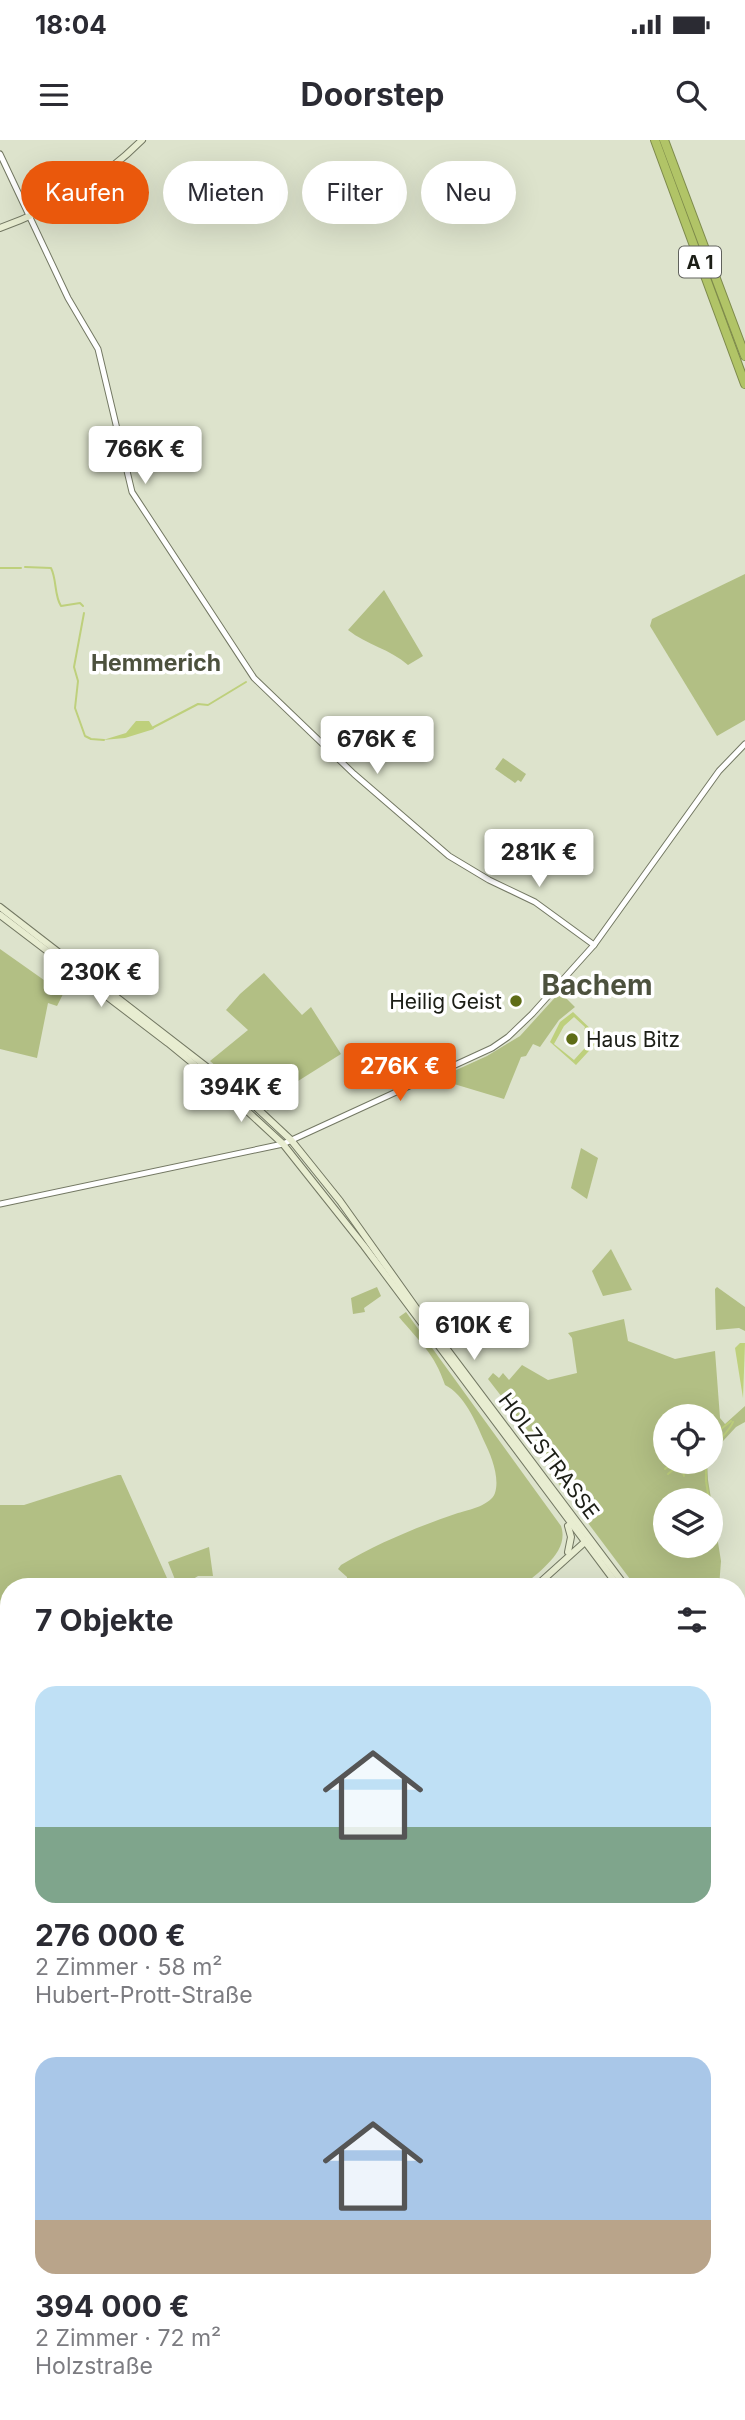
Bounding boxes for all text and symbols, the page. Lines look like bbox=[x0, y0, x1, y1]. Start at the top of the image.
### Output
text: 18:04 bbox=[35, 9, 107, 40]
text: Doorstep bbox=[301, 75, 444, 114]
icon: menu bbox=[35, 76, 73, 114]
icon: search bbox=[672, 76, 710, 114]
chip: Kaufen bbox=[21, 161, 149, 224]
chip: Mieten bbox=[163, 161, 288, 224]
chip: Filter bbox=[302, 161, 407, 224]
chip: Neu bbox=[421, 161, 516, 224]
road number: A 1 bbox=[679, 246, 721, 278]
pin: 766K € bbox=[88, 426, 202, 486]
text: 766K € bbox=[105, 435, 185, 463]
district label: Hemmerich bbox=[91, 649, 221, 677]
pin: 676K € bbox=[320, 716, 434, 776]
text: 676K € bbox=[337, 725, 417, 753]
pin: 281K € bbox=[482, 830, 596, 889]
text: 281K € bbox=[500, 838, 578, 866]
pin: 230K € bbox=[44, 950, 158, 1009]
text: 230K € bbox=[60, 958, 142, 986]
district label: Bachem bbox=[542, 968, 652, 1002]
place label: Heilig Geist bbox=[389, 989, 502, 1014]
marker: Heilig Geist bbox=[508, 993, 524, 1009]
place label: Haus Bitz bbox=[586, 1027, 680, 1052]
marker: Haus Bitz bbox=[564, 1031, 580, 1047]
pin: 276K € bbox=[343, 1044, 457, 1103]
text: 276K € bbox=[360, 1052, 440, 1080]
pin: 394K € bbox=[184, 1065, 298, 1124]
text: 394K € bbox=[199, 1073, 283, 1101]
pin: 610K € bbox=[417, 1302, 531, 1362]
text: 610K € bbox=[435, 1311, 513, 1339]
street label: HOLZSTRASSE bbox=[493, 1388, 605, 1524]
map controls bbox=[653, 1404, 723, 1558]
button: locate bbox=[653, 1404, 723, 1474]
button: layers bbox=[653, 1488, 723, 1558]
icon: filters bbox=[673, 1601, 711, 1639]
text: 7 Objekte bbox=[35, 1602, 174, 1638]
icon: home bbox=[310, 1732, 436, 1858]
text: 276 000 € bbox=[35, 1917, 186, 1953]
text: 2 Zimmer · 58 m² bbox=[35, 1953, 222, 1981]
text: Hubert-Prott-Straße bbox=[35, 1981, 253, 2009]
icon: home bbox=[310, 2103, 436, 2229]
text: 394 000 € bbox=[35, 2288, 190, 2324]
text: 2 Zimmer · 72 m² bbox=[35, 2324, 221, 2352]
text: Holzstraße bbox=[35, 2352, 153, 2380]

